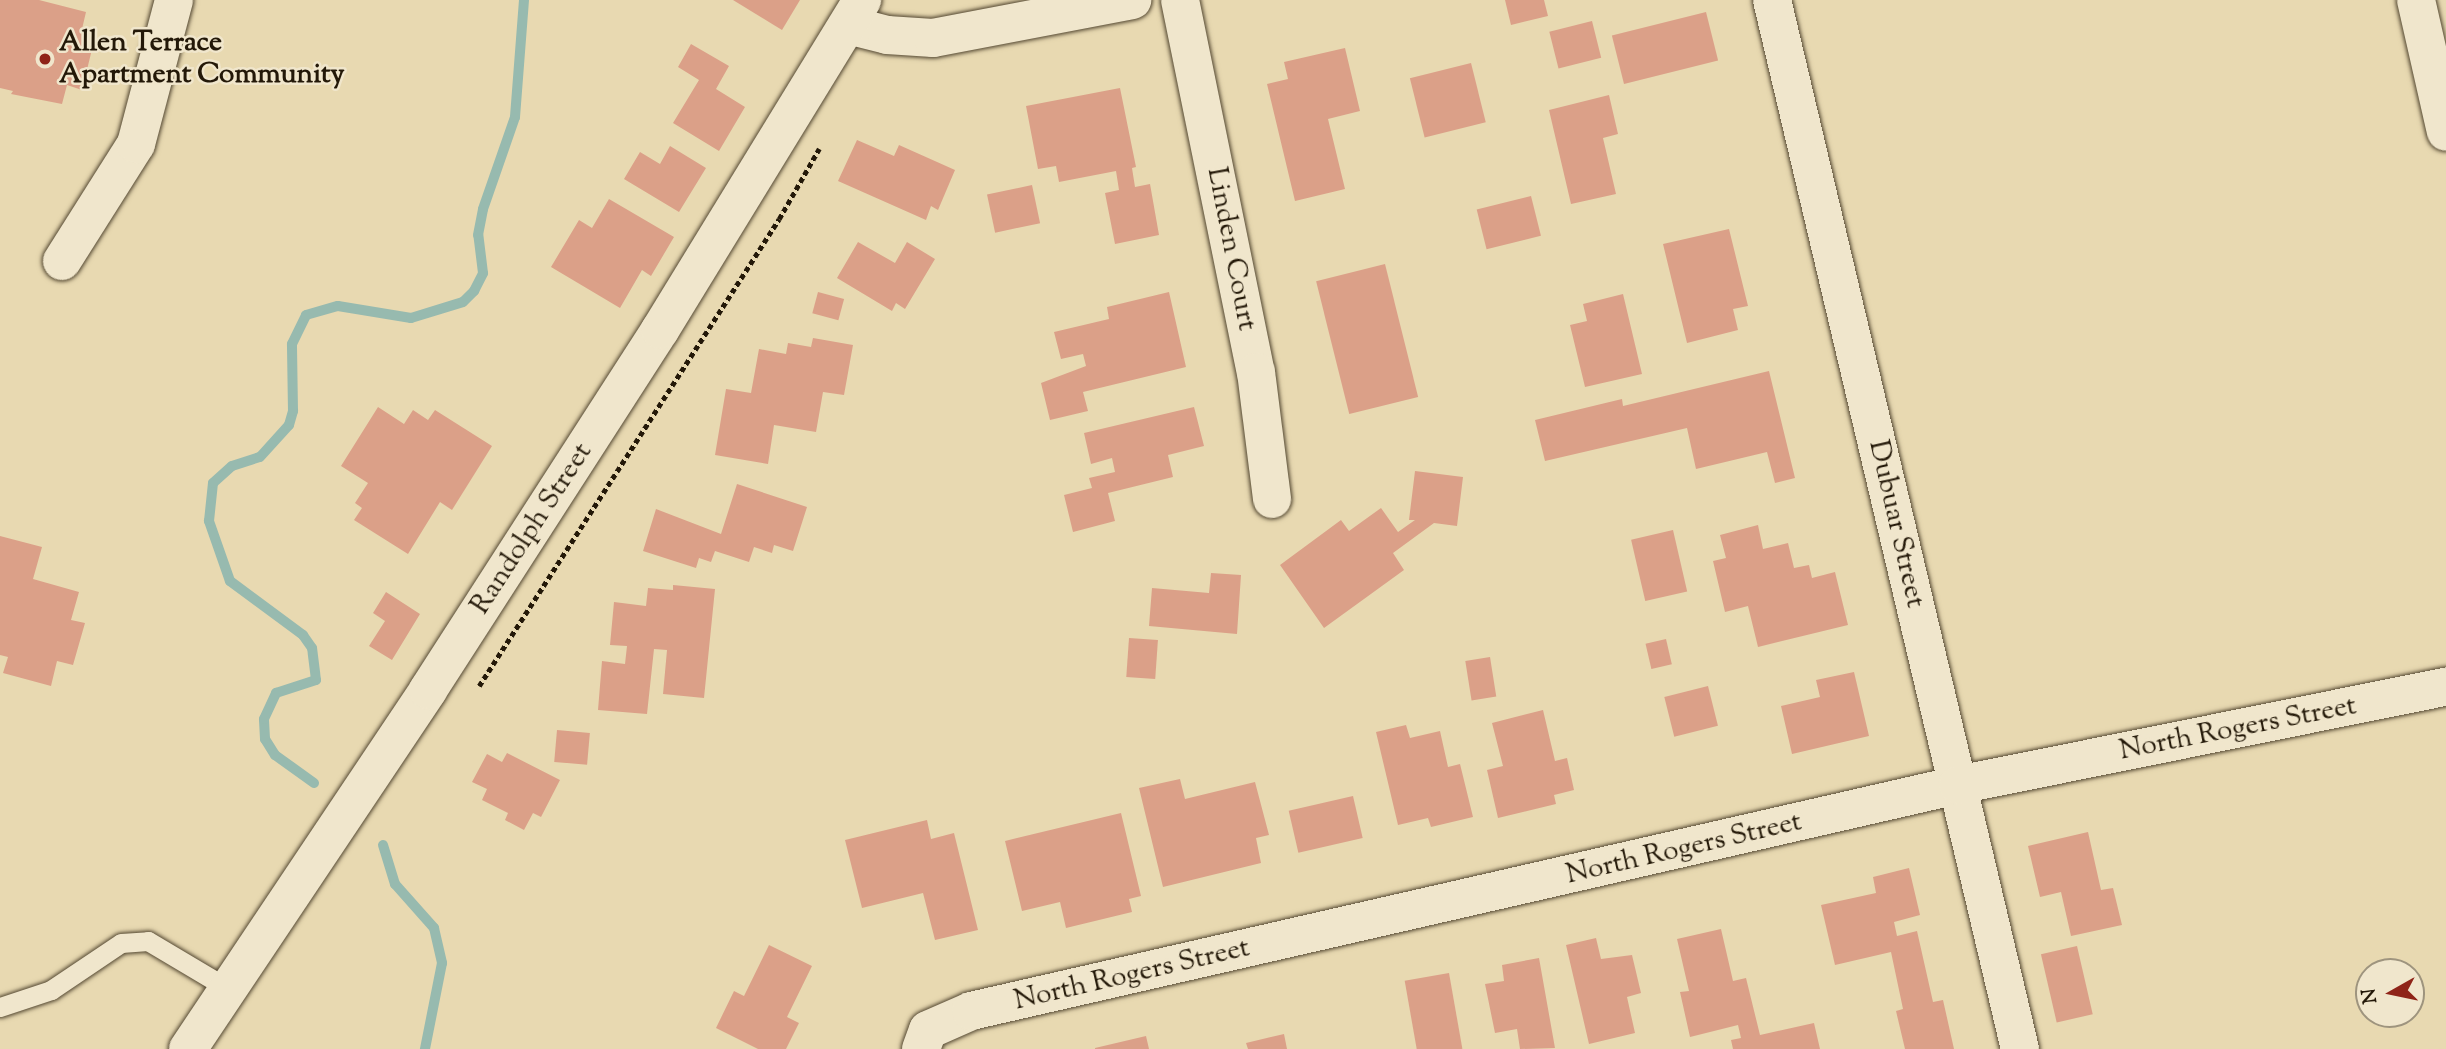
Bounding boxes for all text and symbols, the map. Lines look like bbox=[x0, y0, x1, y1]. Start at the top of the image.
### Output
place label: Allen Terrace Apartment Community bbox=[59, 26, 344, 92]
marker: Allen Terrace Apartment Community bbox=[37, 51, 53, 67]
street label: Linden Court bbox=[1199, 165, 1263, 333]
street label: Randolph Street bbox=[464, 437, 600, 621]
street label: Dubuar Street bbox=[1860, 437, 1932, 611]
street label: North Rogers Street bbox=[2117, 690, 2359, 768]
street label: North Rogers Street bbox=[1563, 806, 1805, 892]
street label: North Rogers Street bbox=[1011, 932, 1253, 1018]
north arrow bbox=[2355, 958, 2425, 1028]
text: N bbox=[2356, 986, 2385, 1006]

